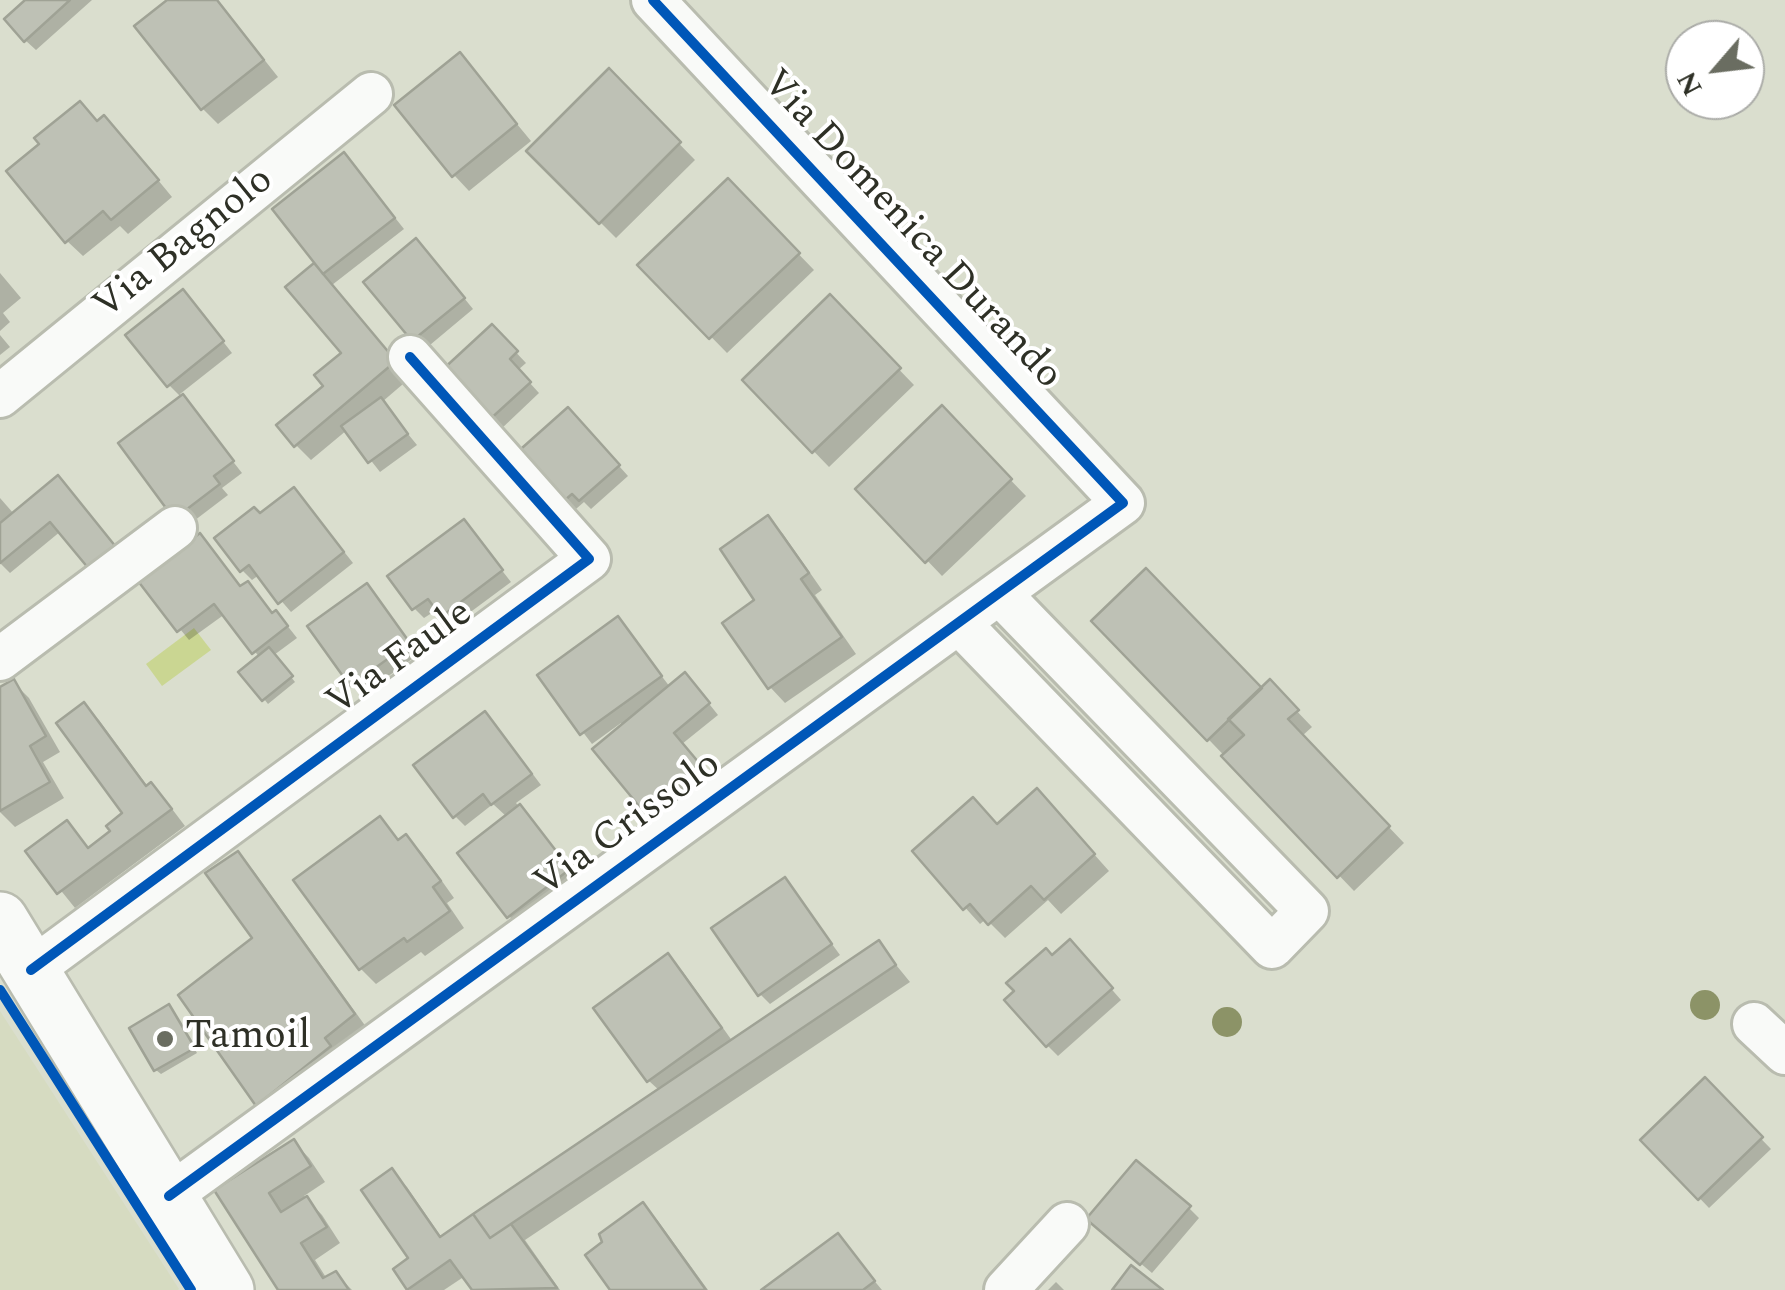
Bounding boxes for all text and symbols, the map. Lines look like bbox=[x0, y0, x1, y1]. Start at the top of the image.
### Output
north arrow bbox=[1665, 20, 1765, 120]
street label: Via Domenica Durando bbox=[750, 61, 1070, 401]
text: N bbox=[1665, 63, 1714, 104]
street label: Via Bagnolo bbox=[86, 158, 284, 332]
street label: Via Faule bbox=[319, 591, 483, 729]
street label: Via Crissolo bbox=[527, 742, 731, 910]
place label: Tamoil bbox=[185, 1015, 310, 1063]
marker: Tamoil bbox=[154, 1028, 176, 1050]

